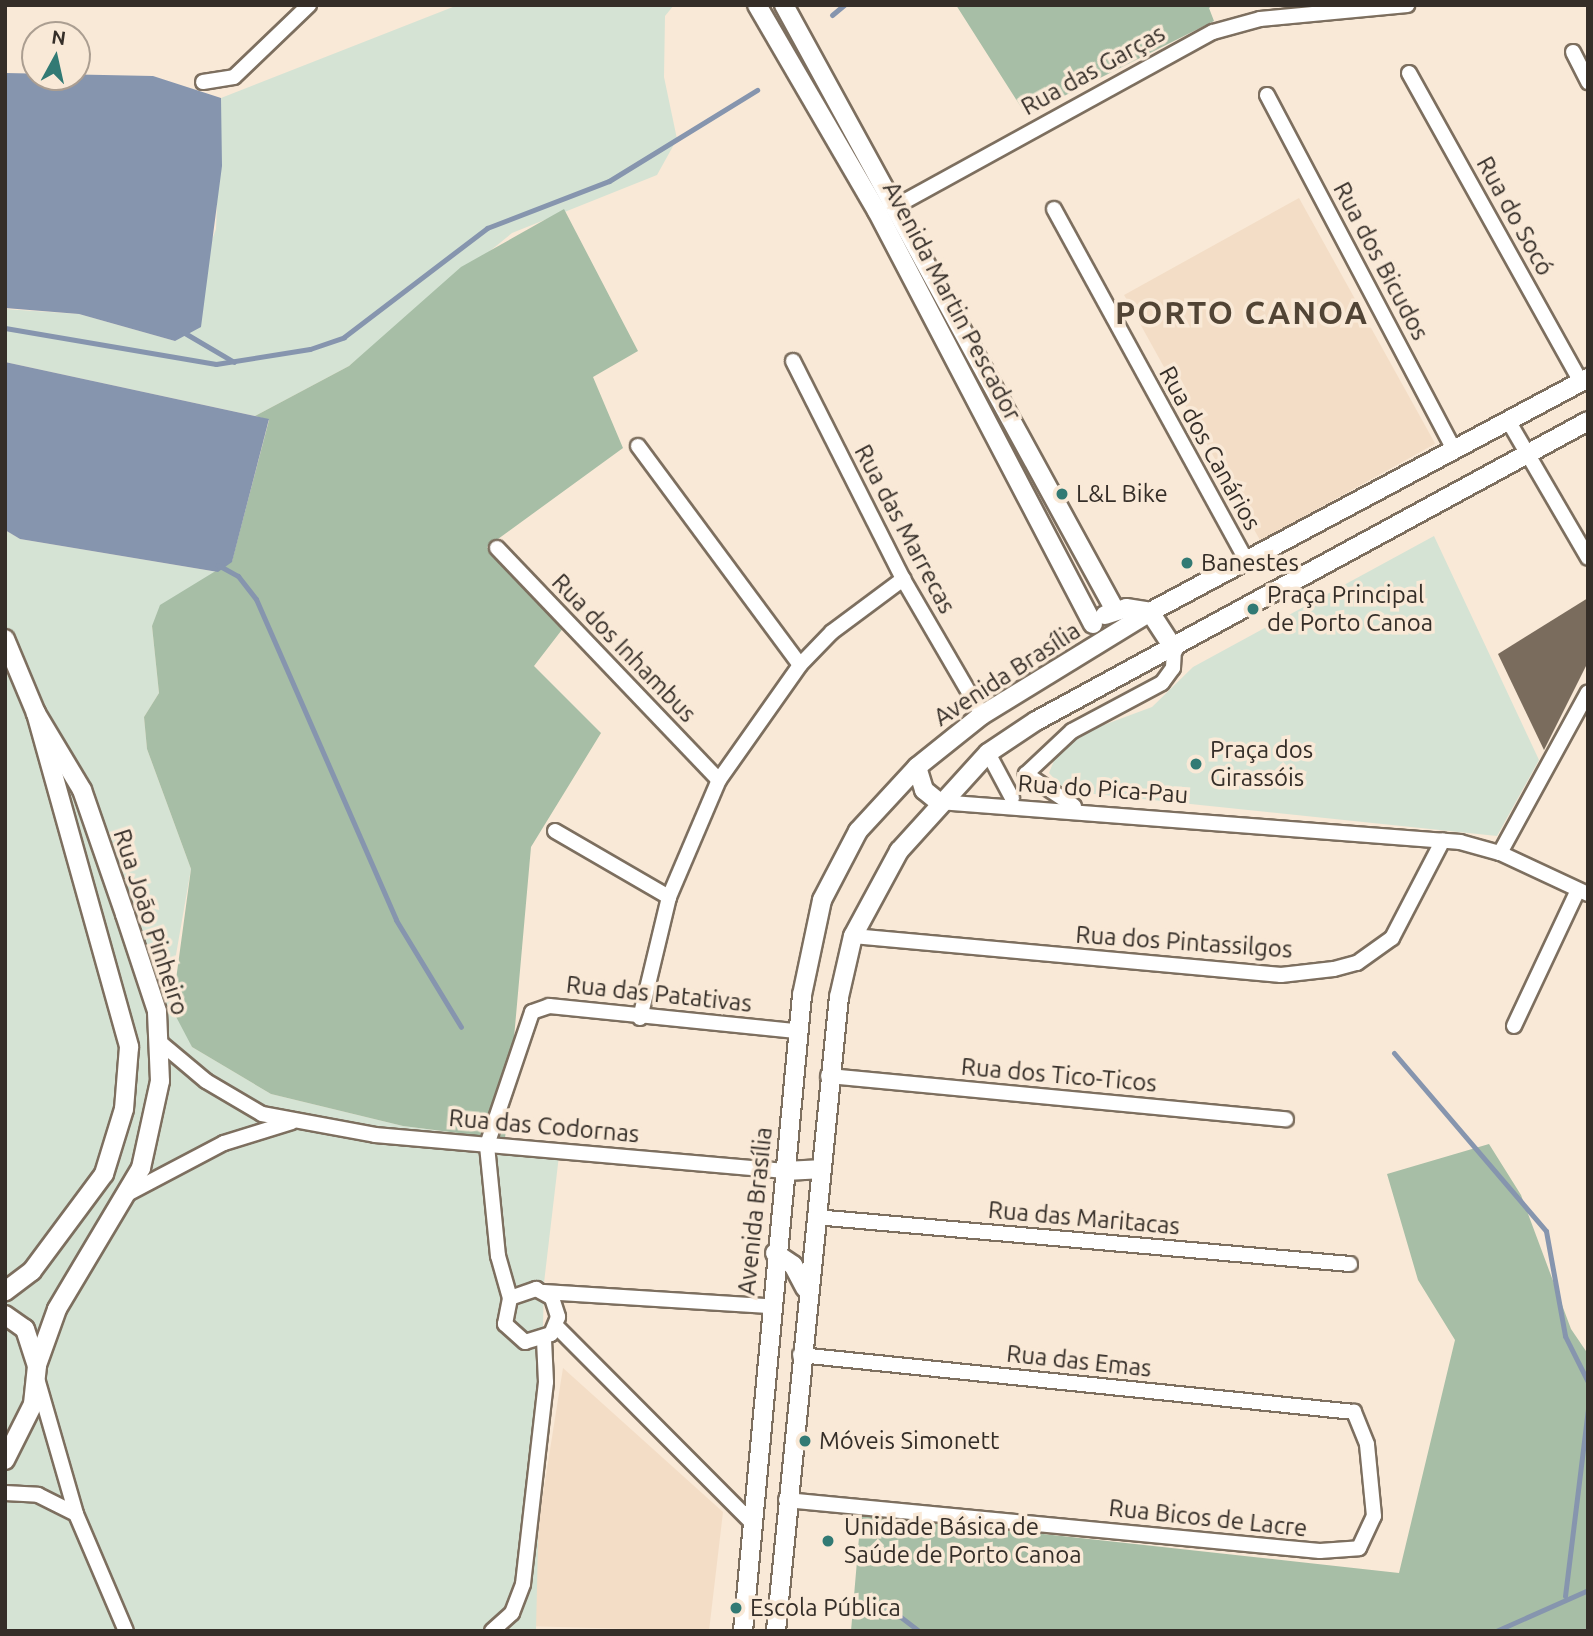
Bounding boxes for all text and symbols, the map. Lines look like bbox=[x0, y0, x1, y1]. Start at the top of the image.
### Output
street label: Rua das Garças bbox=[1016, 19, 1170, 121]
north arrow bbox=[21, 21, 91, 91]
text: N bbox=[50, 25, 67, 49]
street label: Rua do Socó bbox=[1470, 151, 1560, 281]
street label: Avenida Martin Pescador bbox=[877, 177, 1027, 425]
street label: Rua dos Bicudos bbox=[1327, 177, 1435, 345]
district label: PORTO CANOA bbox=[1116, 293, 1368, 331]
street label: Rua dos Canários bbox=[1153, 361, 1267, 535]
street label: Rua das Marrecas bbox=[848, 440, 962, 618]
place label: L&L Bike bbox=[1076, 480, 1168, 508]
marker: L&L Bike bbox=[1054, 486, 1070, 502]
place label: Banestes bbox=[1201, 549, 1299, 577]
marker: Banestes bbox=[1179, 555, 1195, 571]
street label: Rua dos Inhambus bbox=[546, 568, 702, 728]
place label: Praça Principal de Porto Canoa bbox=[1267, 581, 1433, 637]
marker: Praça Principal de Porto Canoa bbox=[1245, 601, 1261, 617]
street label: Avenida Brasília bbox=[928, 616, 1086, 732]
place label: Praça dos Girassóis bbox=[1210, 736, 1313, 792]
marker: Praça dos Girassóis bbox=[1188, 756, 1204, 772]
street label: Rua do Pica-Pau bbox=[1017, 769, 1189, 809]
street label: Rua João Pinheiro bbox=[107, 825, 195, 1019]
street label: Rua dos Pintassilgos bbox=[1075, 920, 1293, 964]
street label: Rua das Patativas bbox=[565, 970, 753, 1018]
street label: Rua dos Tico-Ticos bbox=[960, 1052, 1158, 1098]
street label: Rua das Codornas bbox=[448, 1103, 640, 1149]
street label: Avenida Brasília bbox=[732, 1125, 778, 1297]
street label: Rua das Maritacas bbox=[987, 1195, 1181, 1241]
street label: Rua das Emas bbox=[1005, 1339, 1153, 1383]
place label: Móveis Simonett bbox=[819, 1427, 999, 1455]
marker: Móveis Simonett bbox=[797, 1433, 813, 1449]
street label: Rua Bicos de Lacre bbox=[1107, 1493, 1309, 1543]
place label: Unidade Básica de Saúde de Porto Canoa bbox=[844, 1513, 1082, 1569]
marker: Unidade Básica de Saúde de Porto Canoa bbox=[818, 1531, 838, 1551]
place label: Escola Pública bbox=[750, 1594, 901, 1622]
marker: Escola Pública bbox=[728, 1600, 744, 1616]

